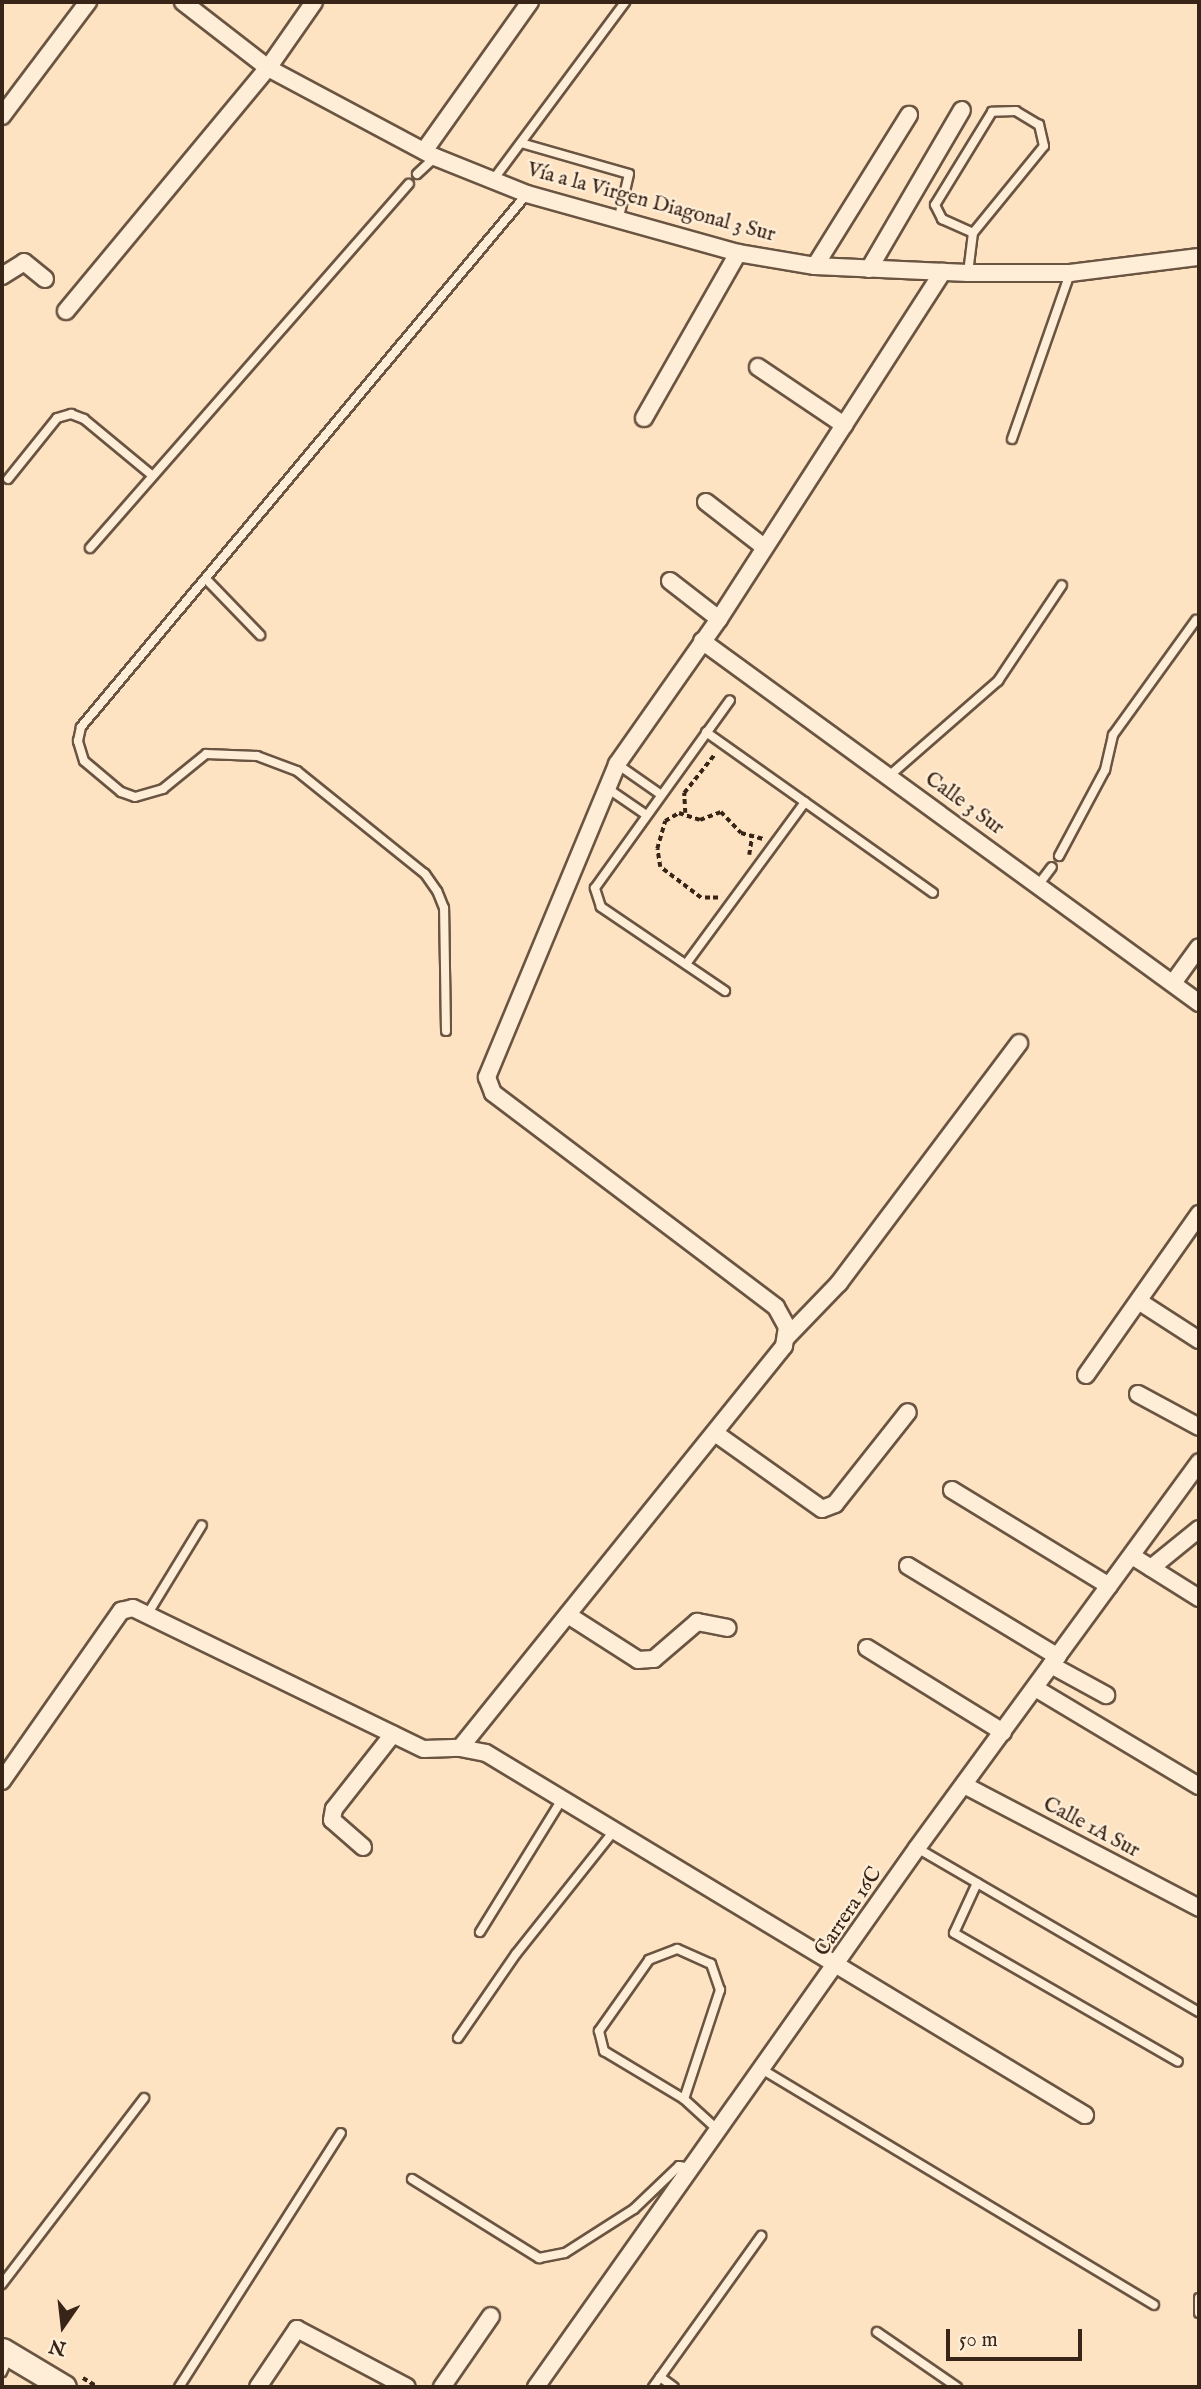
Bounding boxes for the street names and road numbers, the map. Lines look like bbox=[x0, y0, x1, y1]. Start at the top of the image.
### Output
street label: Vía a la Virgen Diagonal 3 Sur bbox=[524, 158, 778, 248]
street label: Calle 3 Sur bbox=[920, 767, 1008, 841]
street label: Calle 1A Sur bbox=[1038, 1792, 1144, 1864]
street label: Carrera 16C bbox=[810, 1863, 888, 1961]

